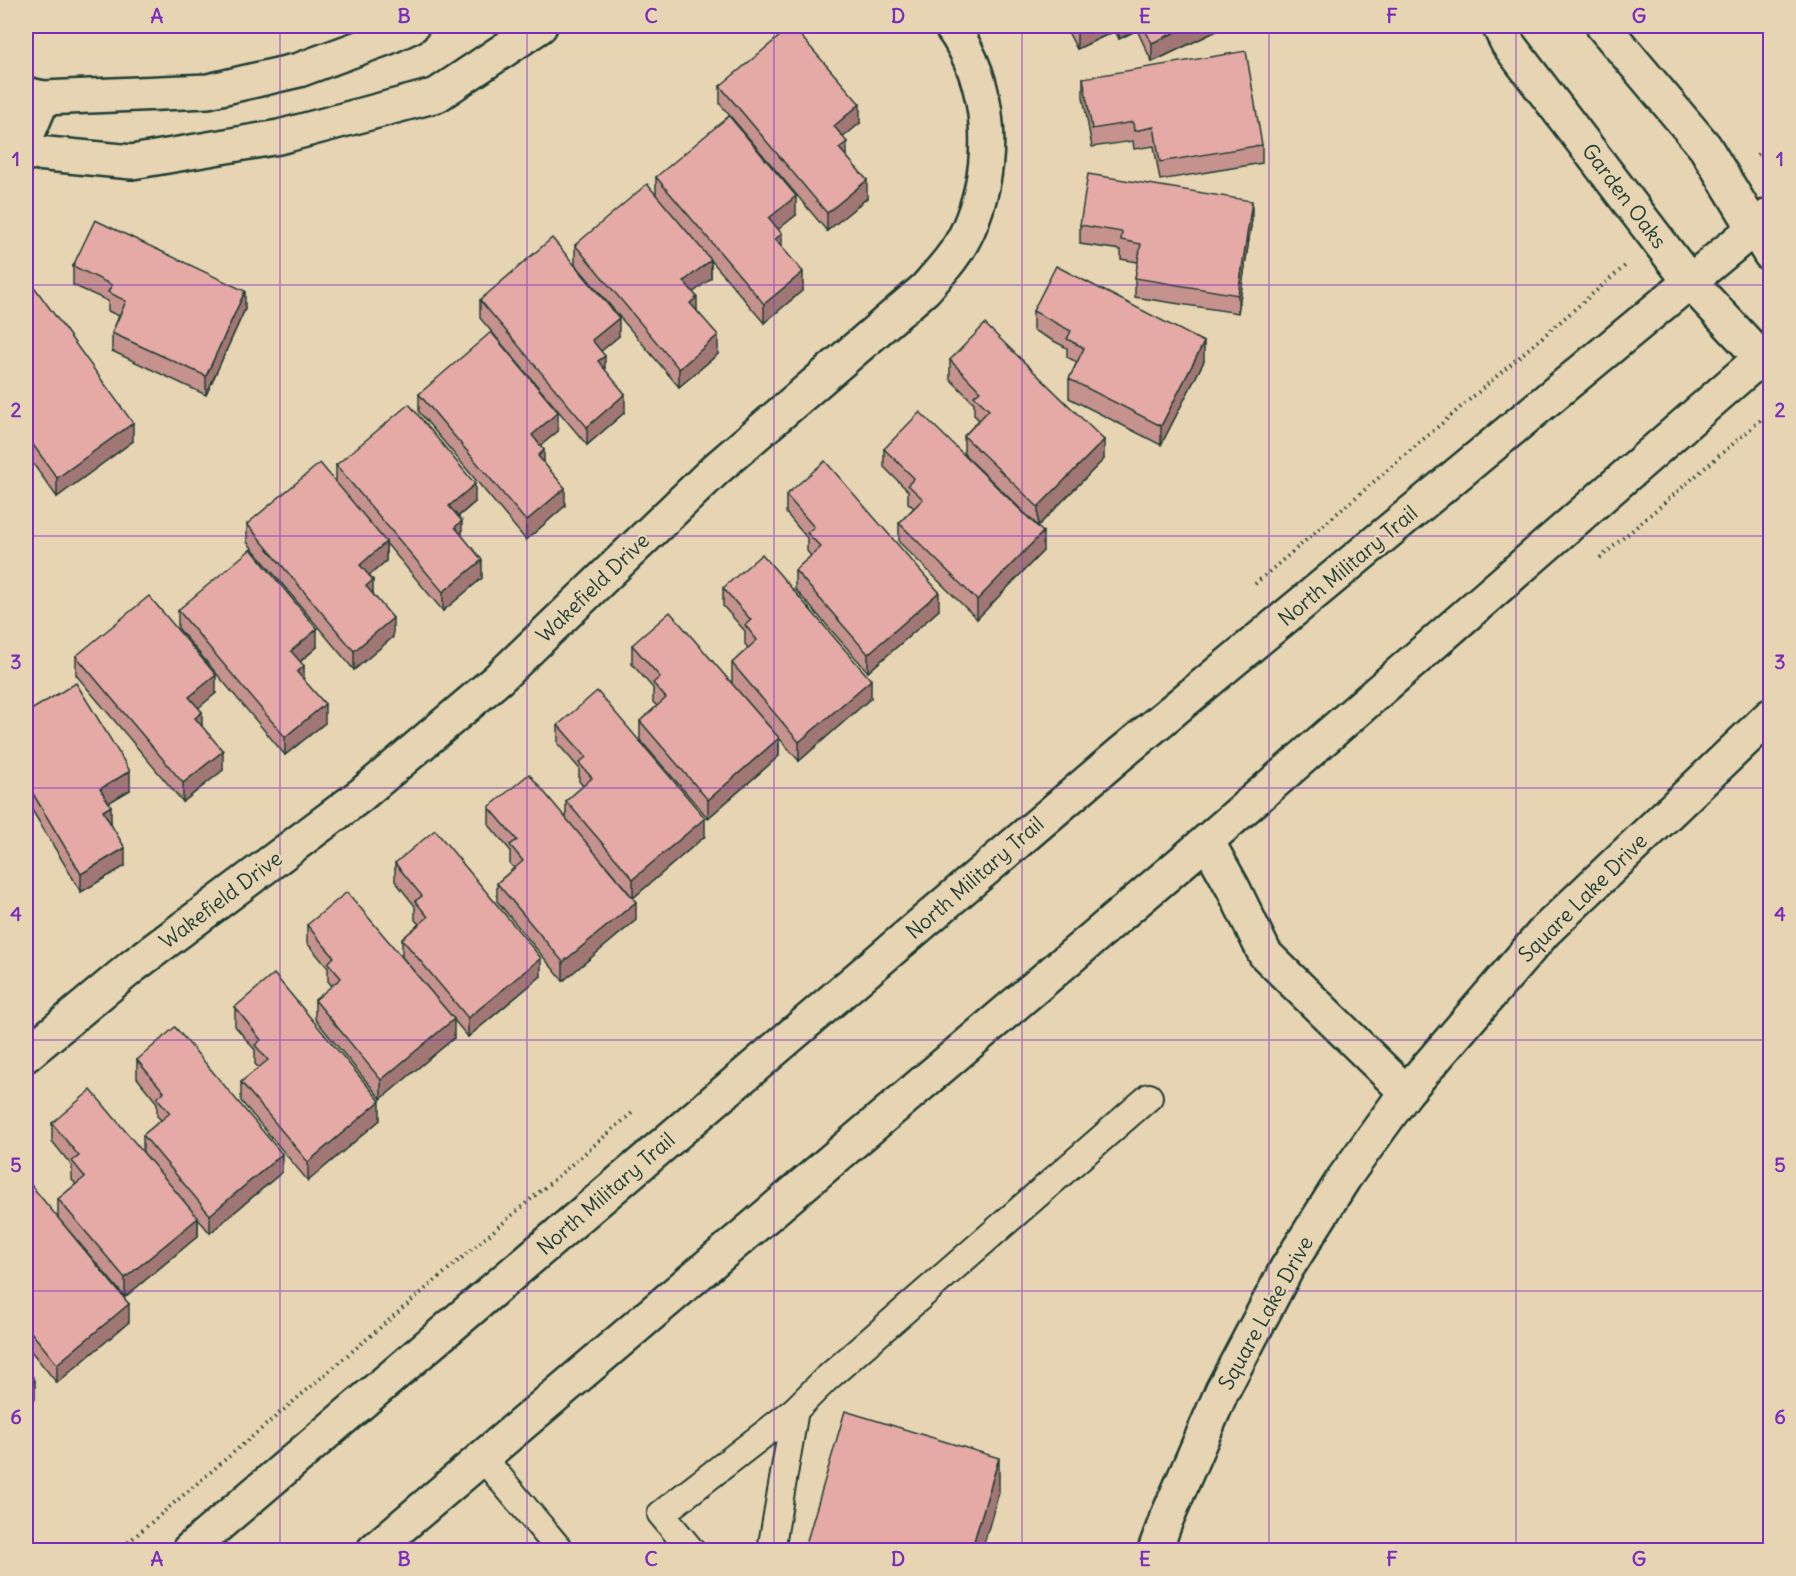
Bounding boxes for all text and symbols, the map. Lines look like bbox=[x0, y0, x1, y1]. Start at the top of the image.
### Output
text: A bbox=[151, 3, 164, 28]
text: B bbox=[397, 3, 411, 28]
text: C bbox=[644, 3, 658, 28]
text: D bbox=[891, 3, 905, 28]
text: E bbox=[1139, 3, 1151, 28]
text: F bbox=[1386, 3, 1398, 28]
text: G bbox=[1632, 3, 1646, 28]
street label: Garden Oaks bbox=[1576, 138, 1673, 254]
text: 1 bbox=[12, 146, 20, 171]
text: 1 bbox=[1776, 146, 1784, 171]
text: 2 bbox=[11, 397, 22, 422]
text: 2 bbox=[1775, 397, 1786, 422]
street label: North Military Trail bbox=[1272, 499, 1423, 632]
street label: Wakefield Drive bbox=[530, 527, 655, 648]
text: 3 bbox=[10, 649, 22, 674]
text: 3 bbox=[1774, 649, 1786, 674]
street label: North Military Trail bbox=[900, 810, 1049, 945]
street label: Square Lake Drive bbox=[1512, 827, 1653, 968]
street label: Wakefield Drive bbox=[154, 845, 287, 955]
text: 4 bbox=[10, 901, 22, 926]
text: 4 bbox=[1774, 901, 1786, 926]
street label: North Military Trail bbox=[531, 1126, 680, 1261]
text: 5 bbox=[10, 1152, 22, 1177]
text: 5 bbox=[1774, 1152, 1786, 1177]
street label: Square Lake Drive bbox=[1212, 1231, 1319, 1394]
text: 6 bbox=[10, 1404, 22, 1429]
text: 6 bbox=[1774, 1404, 1786, 1429]
text: A bbox=[151, 1546, 164, 1571]
text: B bbox=[397, 1546, 411, 1571]
text: C bbox=[644, 1546, 658, 1571]
text: D bbox=[891, 1546, 905, 1571]
text: E bbox=[1139, 1546, 1151, 1571]
text: F bbox=[1386, 1546, 1398, 1571]
text: G bbox=[1632, 1546, 1646, 1571]

